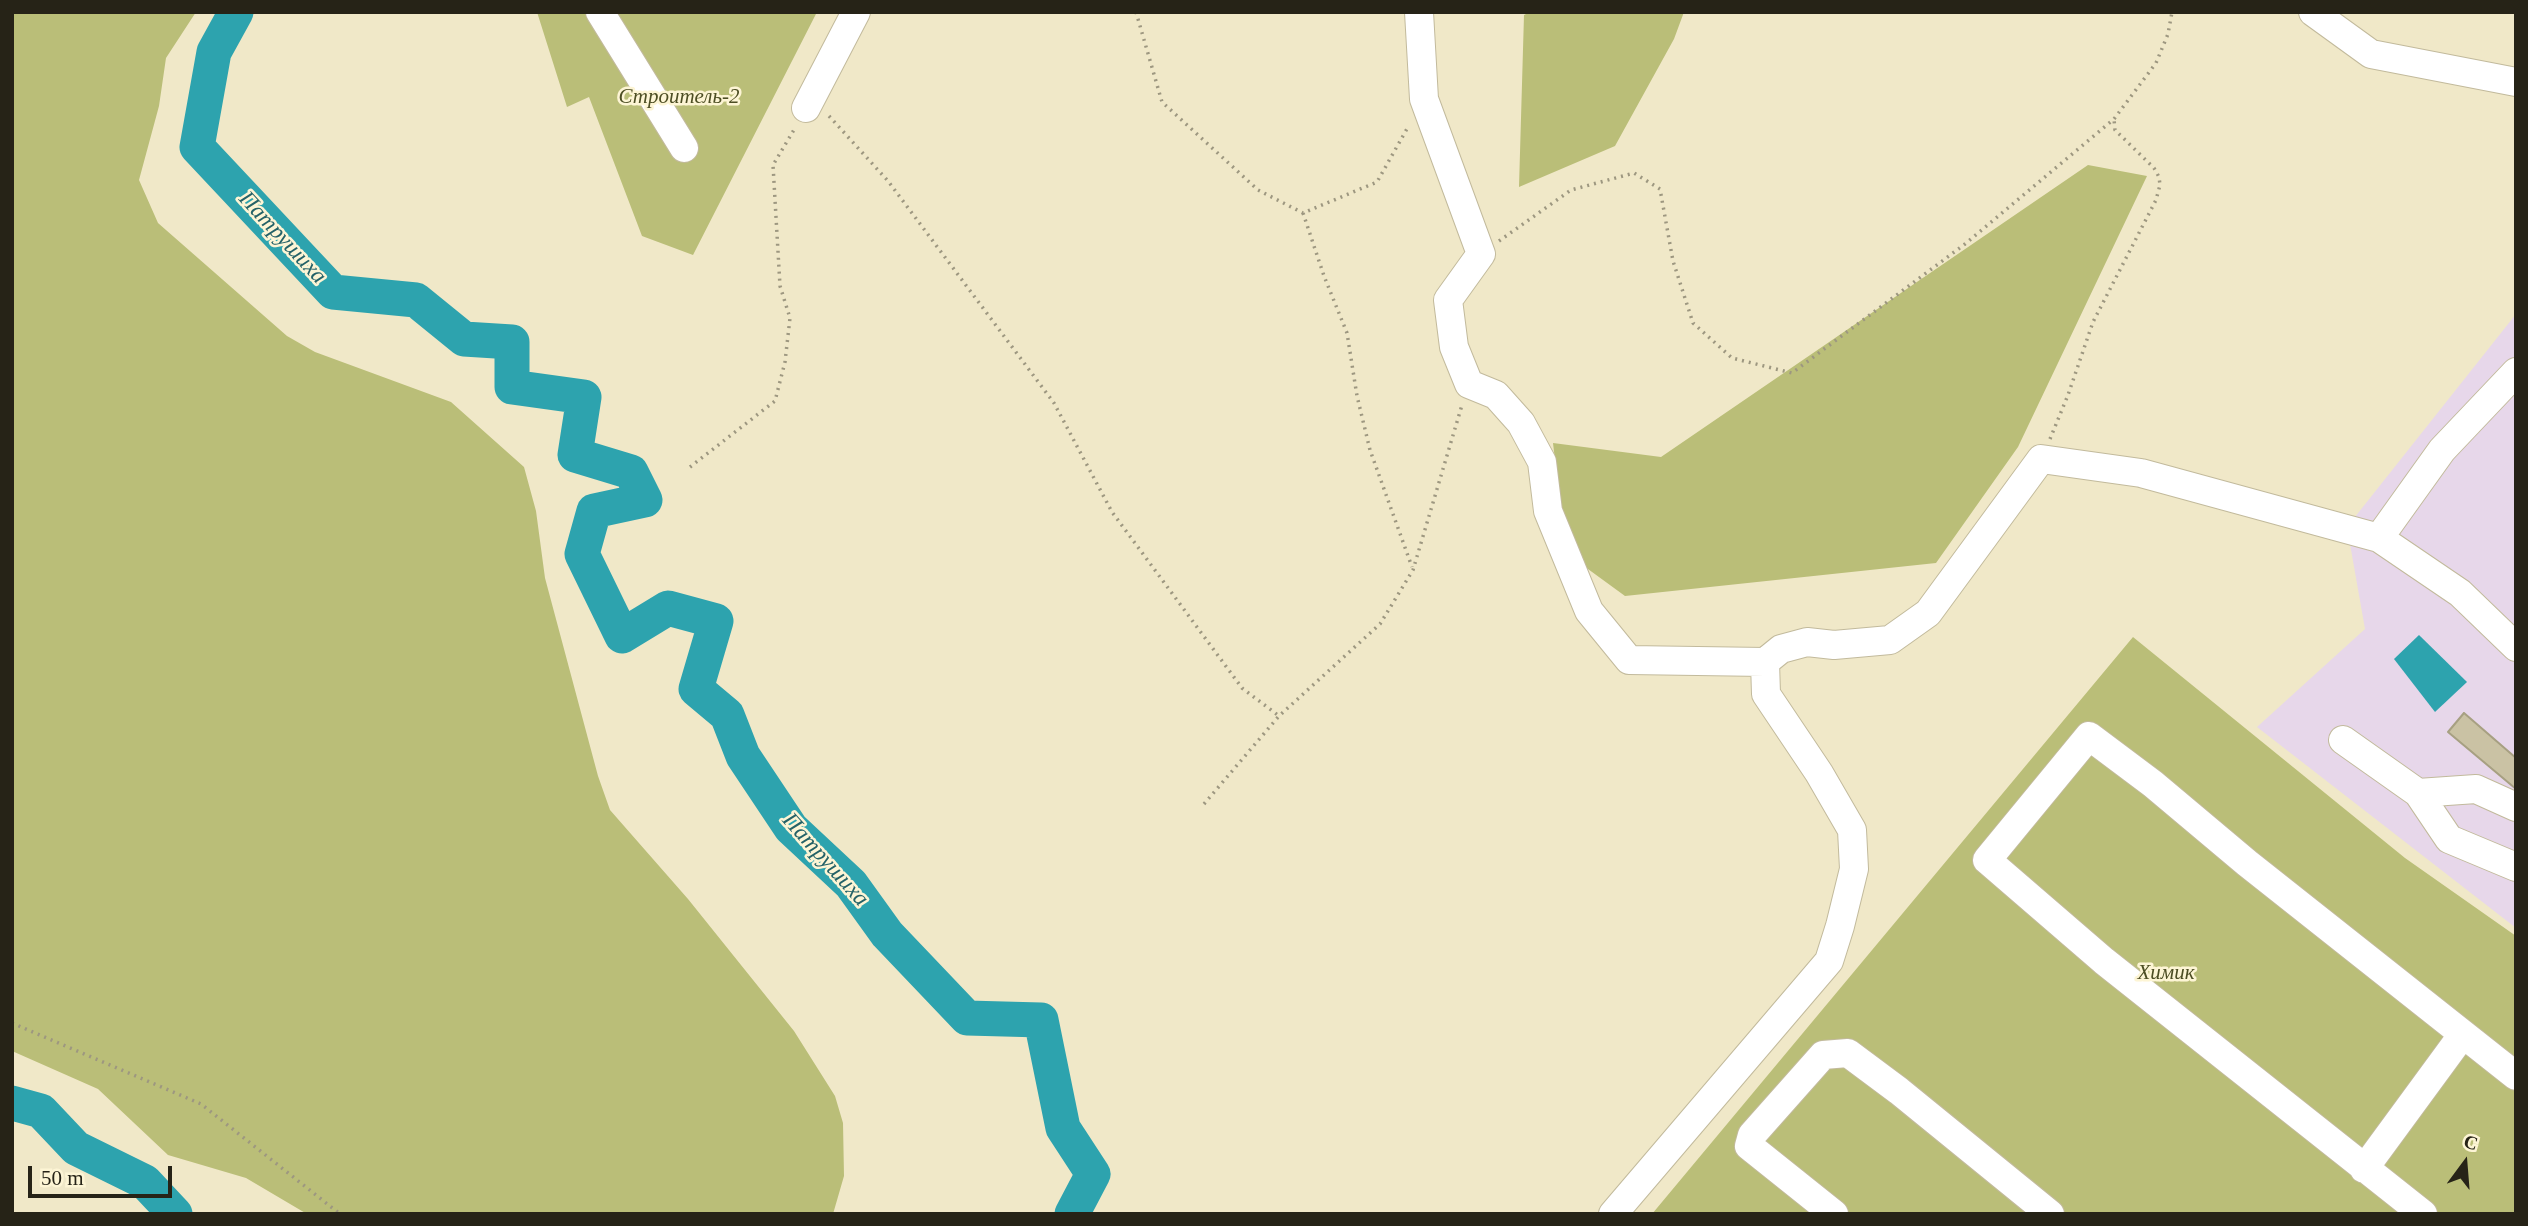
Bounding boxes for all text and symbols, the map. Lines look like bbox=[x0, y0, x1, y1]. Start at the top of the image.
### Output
park label: Строитель-2 bbox=[618, 84, 740, 110]
water label: Патрушиха bbox=[232, 186, 332, 290]
water label: Патрушиха bbox=[776, 808, 874, 912]
park label: Химик bbox=[2137, 960, 2195, 986]
north arrow bbox=[2430, 1128, 2500, 1198]
text: С bbox=[2461, 1130, 2480, 1154]
scale bar bbox=[32, 1152, 175, 1196]
text: 50 m bbox=[41, 1166, 84, 1190]

